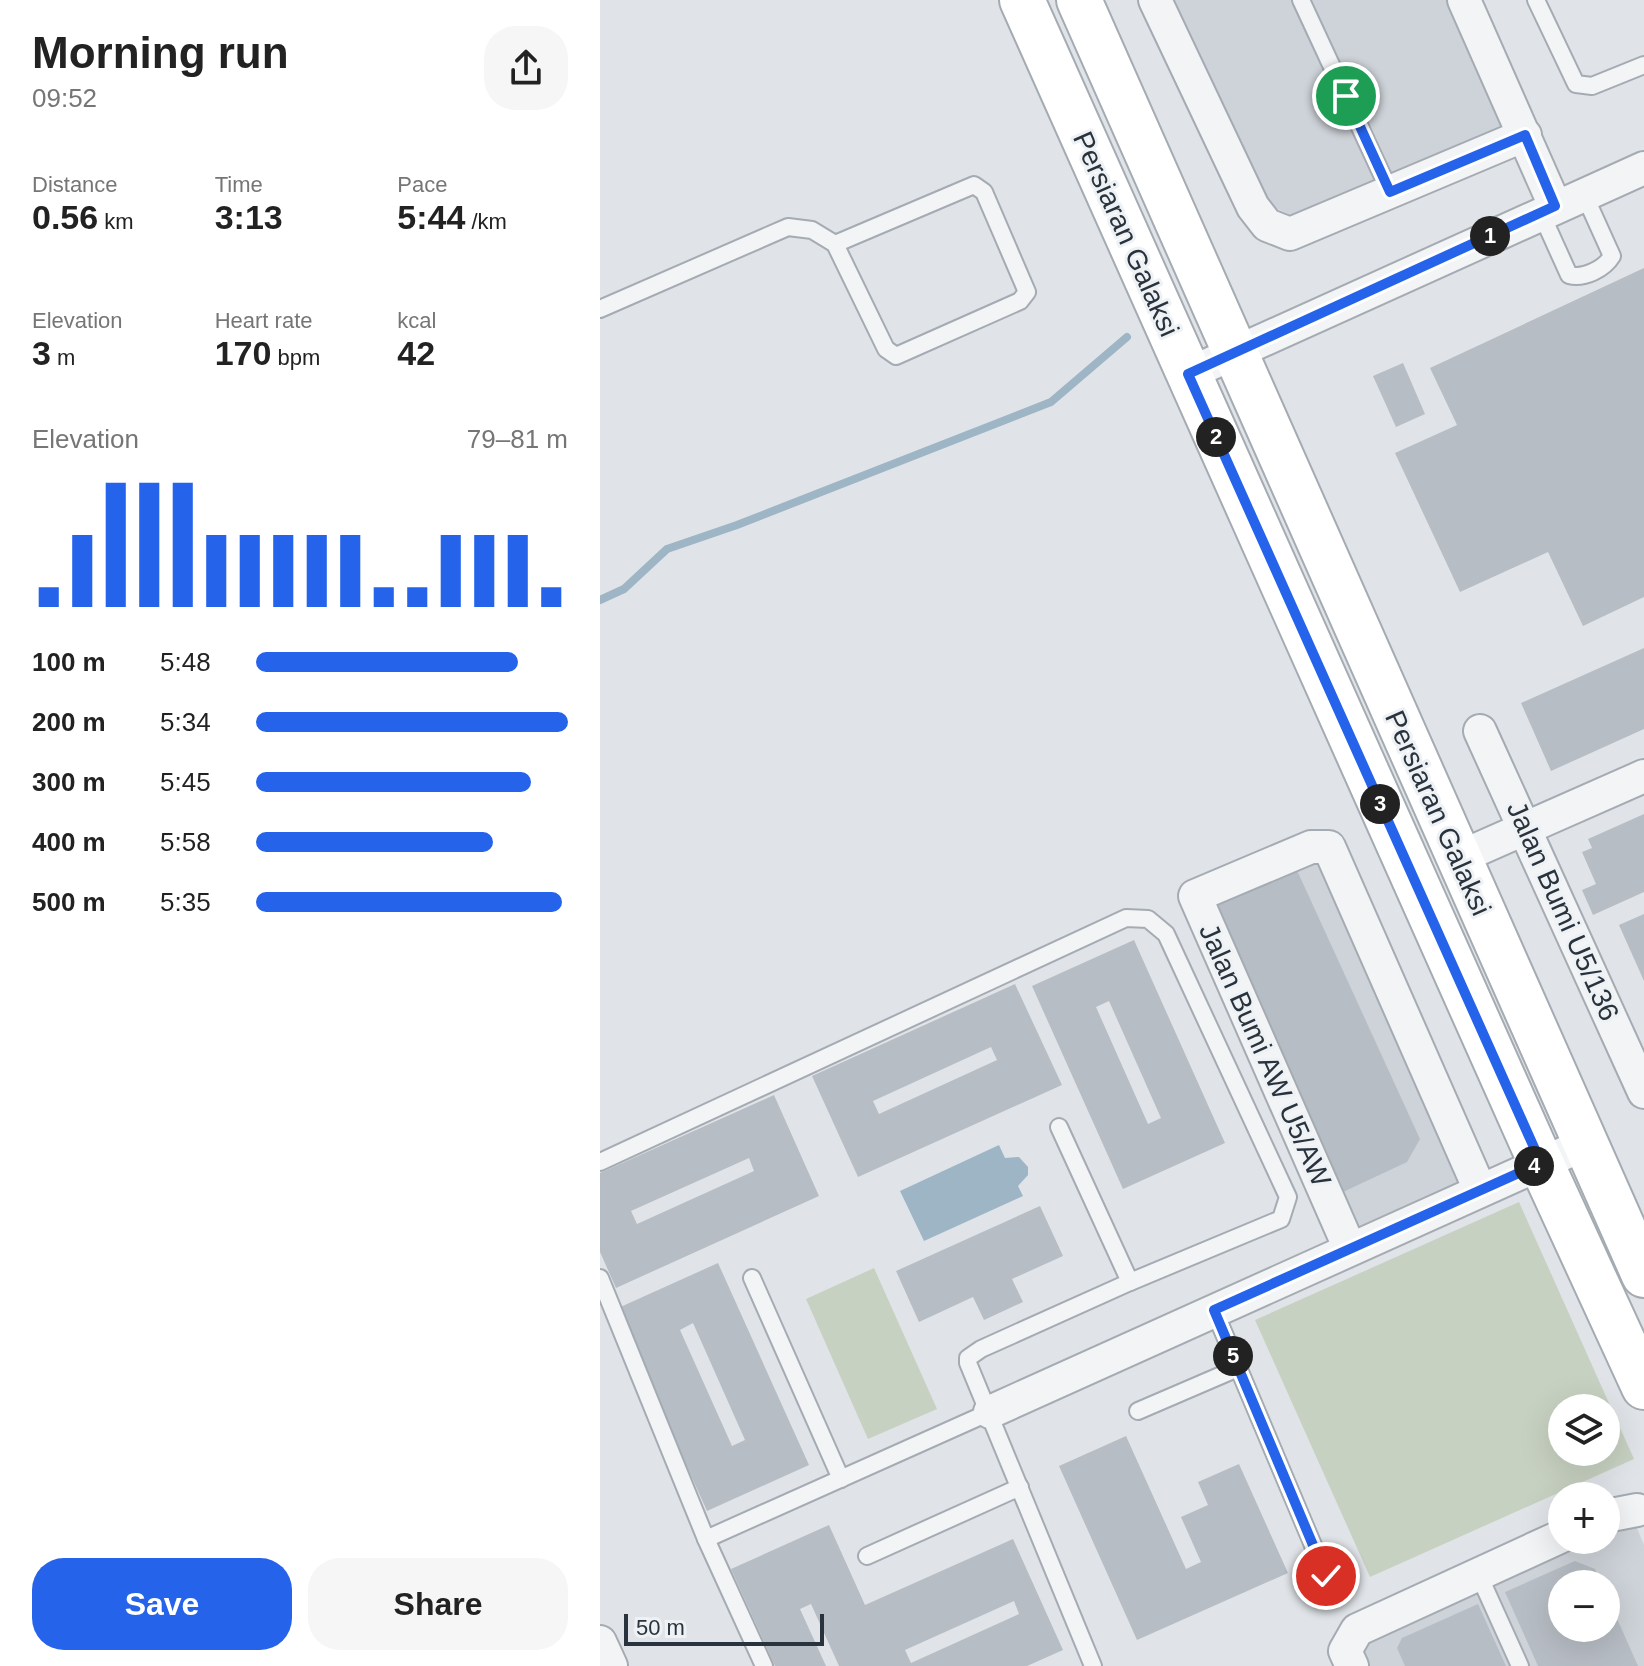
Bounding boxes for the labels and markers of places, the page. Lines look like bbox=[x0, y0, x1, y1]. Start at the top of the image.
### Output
pin bbox=[1312, 62, 1380, 130]
pin: 1 bbox=[1470, 216, 1510, 256]
pin: 2 bbox=[1196, 417, 1236, 457]
pin: 3 bbox=[1360, 784, 1400, 824]
pin: 4 bbox=[1514, 1146, 1554, 1186]
pin: 5 bbox=[1213, 1336, 1253, 1376]
pin bbox=[1292, 1542, 1360, 1610]

